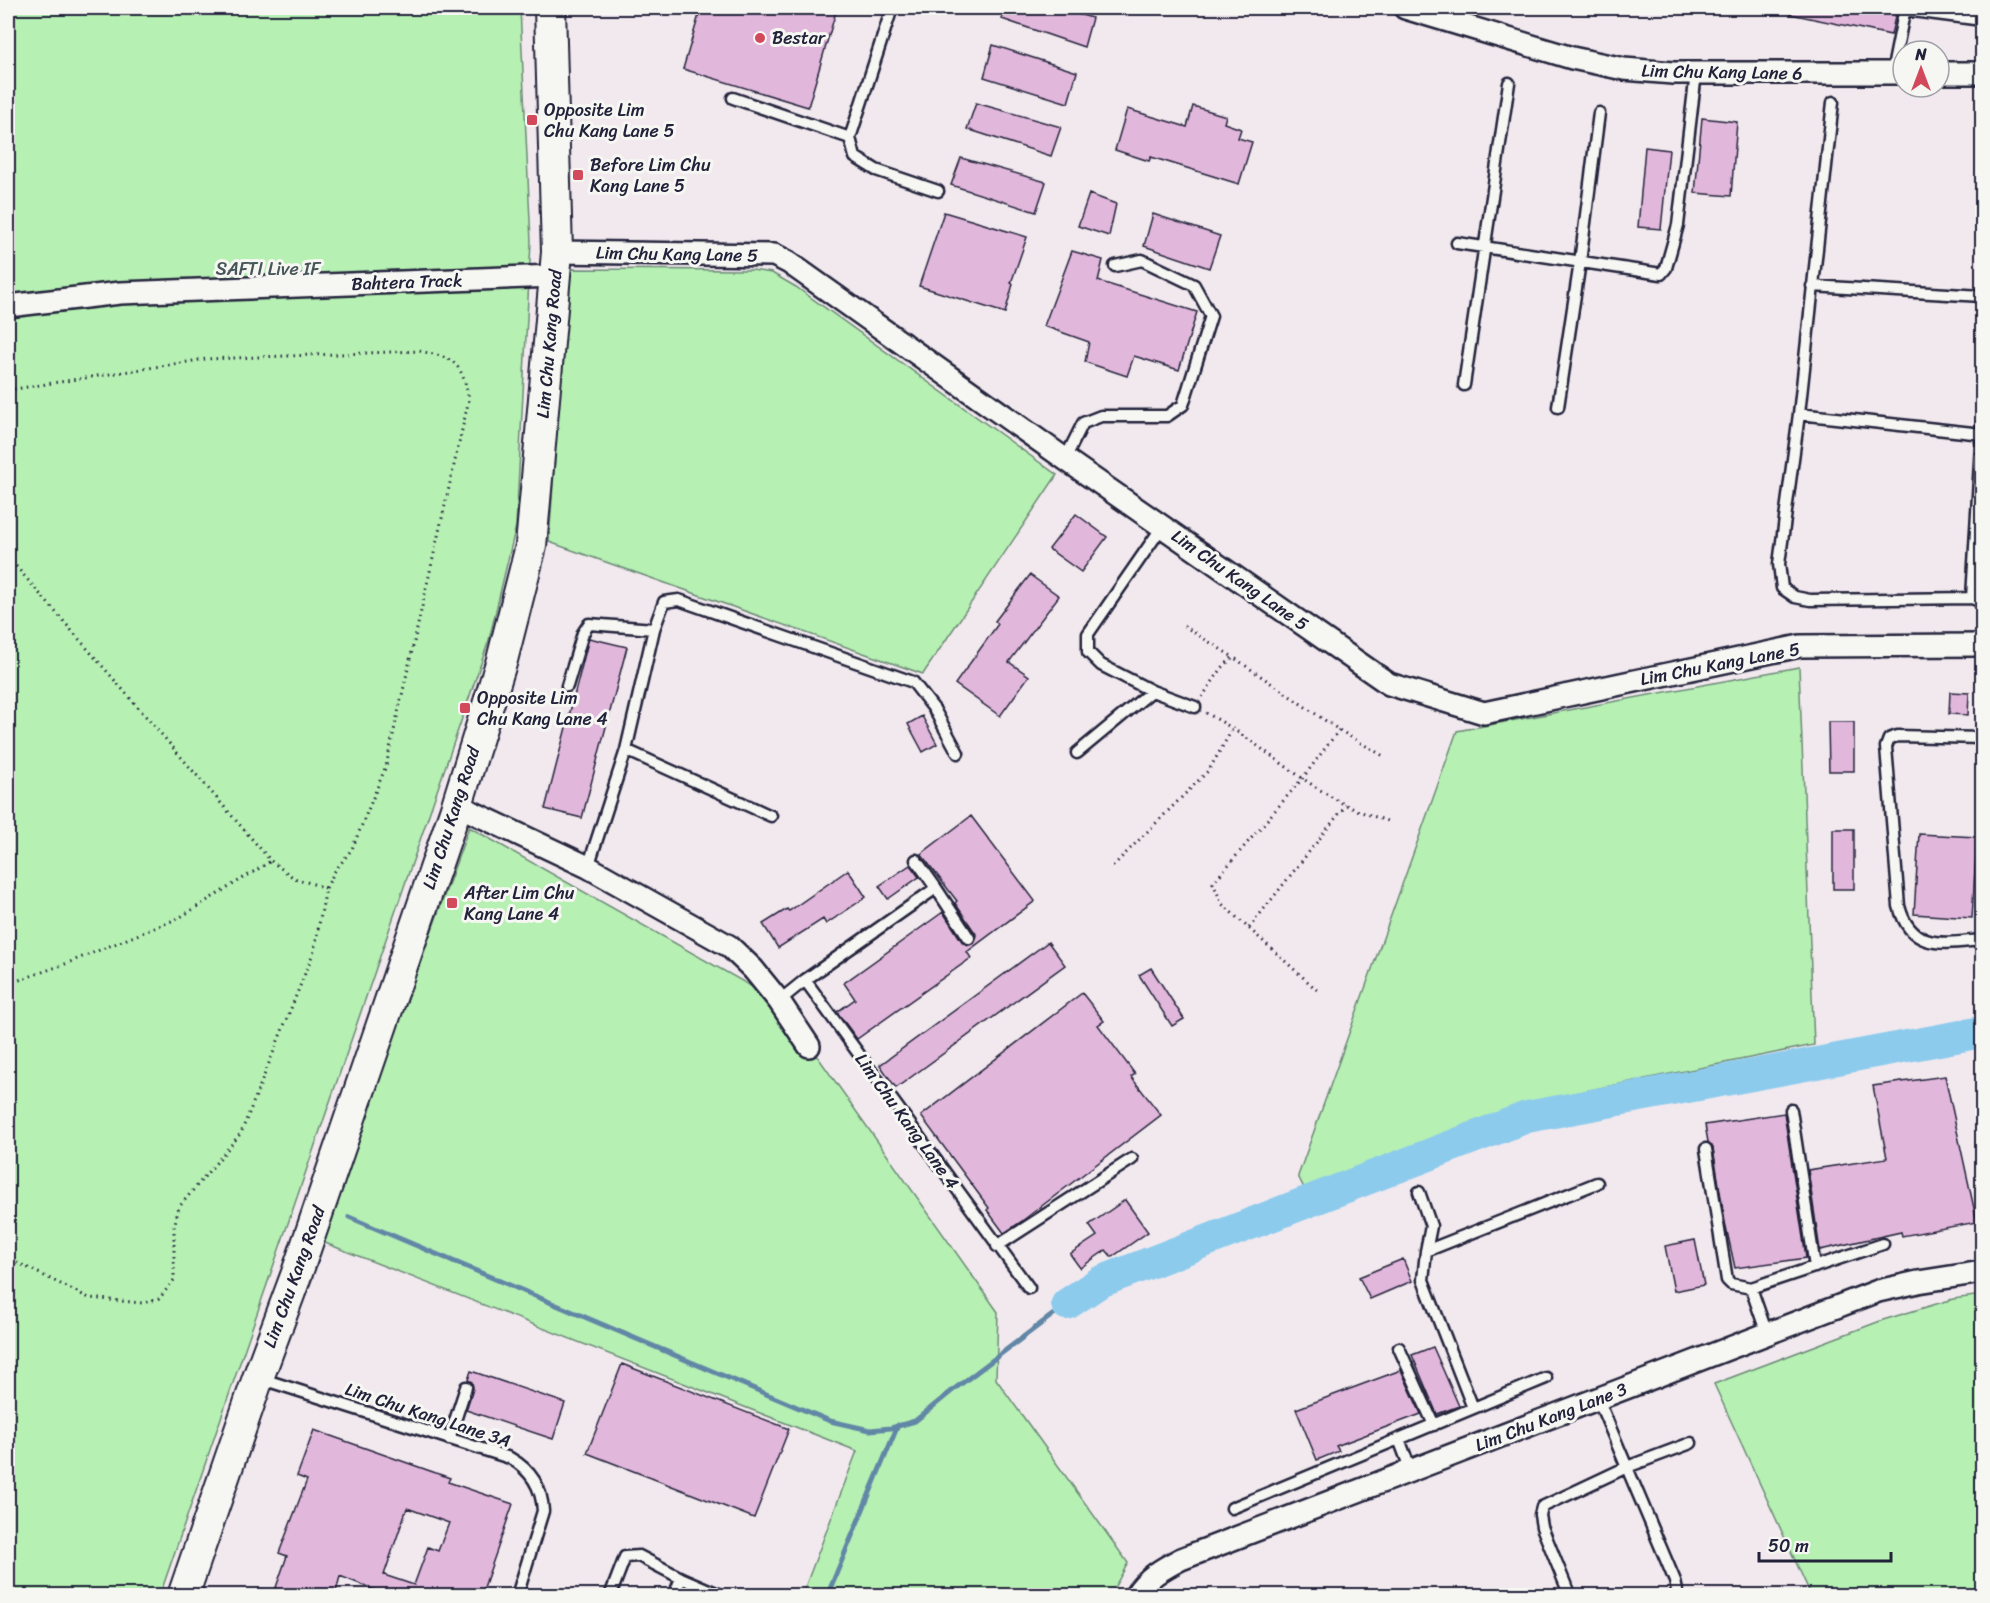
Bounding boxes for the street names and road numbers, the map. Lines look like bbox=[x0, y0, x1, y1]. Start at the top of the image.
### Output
street label: Lim Chu Kang Lane 6 bbox=[1641, 55, 1803, 89]
street label: Lim Chu Kang Lane 5 bbox=[596, 237, 758, 271]
street label: Bahtera Track bbox=[351, 264, 463, 300]
street label: Lim Chu Kang Road bbox=[527, 267, 572, 420]
street label: Lim Chu Kang Lane 5 bbox=[1164, 520, 1316, 640]
street label: Lim Chu Kang Lane 5 bbox=[1637, 633, 1803, 695]
street label: Lim Chu Kang Road bbox=[413, 741, 490, 894]
street label: Lim Chu Kang Lane 4 bbox=[846, 1046, 968, 1196]
street label: Lim Chu Kang Road bbox=[254, 1200, 335, 1352]
street label: Lim Chu Kang Lane 3A bbox=[341, 1373, 515, 1457]
street label: Lim Chu Kang Lane 3 bbox=[1470, 1373, 1632, 1461]

